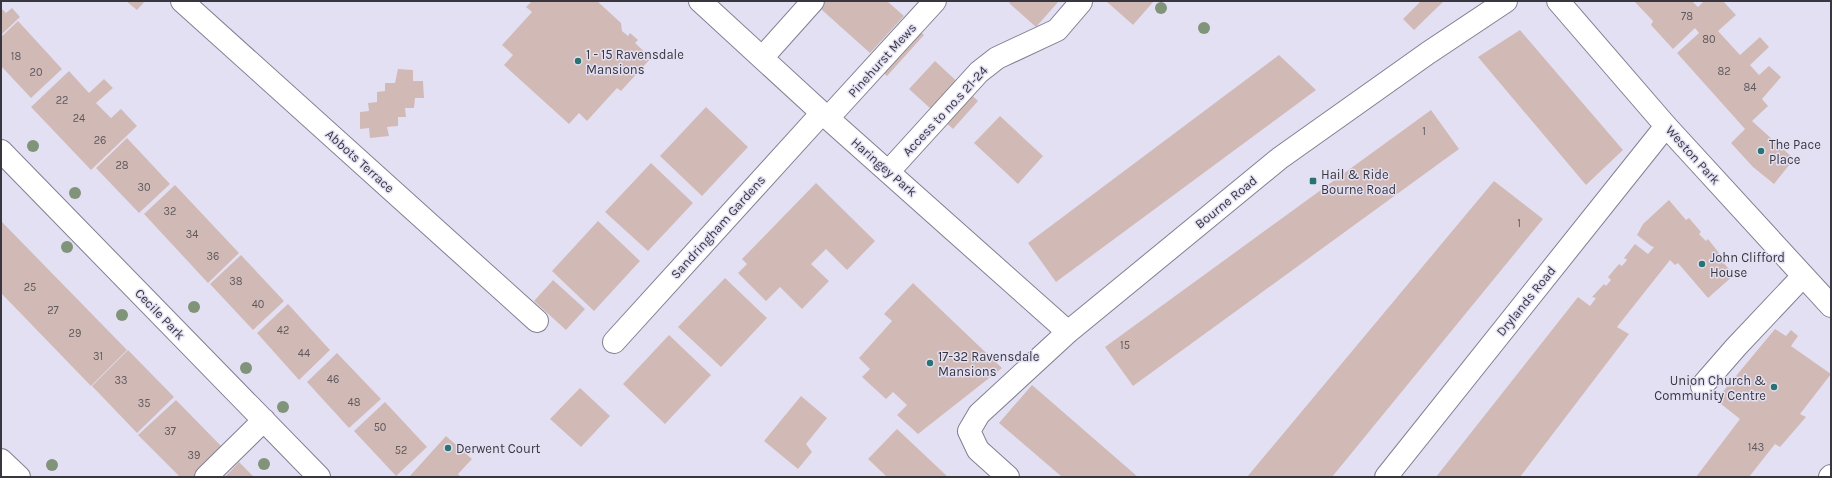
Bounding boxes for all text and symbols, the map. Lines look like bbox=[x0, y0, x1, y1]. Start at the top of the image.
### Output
house number: 78 bbox=[1681, 10, 1693, 23]
street label: Pinehurst Mews bbox=[845, 20, 919, 100]
house number: 80 bbox=[1702, 33, 1716, 46]
place label: 1 - 15 Ravensdale Mansions bbox=[586, 47, 684, 77]
house number: 18 bbox=[11, 50, 21, 63]
marker: 1 - 15 Ravensdale Mansions bbox=[573, 56, 583, 66]
street label: Access to no.s 21-24 bbox=[899, 63, 991, 159]
house number: 82 bbox=[1717, 65, 1731, 78]
house number: 20 bbox=[30, 66, 42, 79]
house number: 84 bbox=[1744, 81, 1756, 94]
house number: 22 bbox=[56, 94, 68, 107]
house number: 24 bbox=[73, 112, 85, 125]
street label: Weston Park bbox=[1663, 122, 1723, 188]
house number: 1 bbox=[1422, 125, 1426, 138]
street label: Abbots Terrace bbox=[323, 126, 398, 196]
house number: 26 bbox=[94, 134, 106, 147]
street label: Haringey Park bbox=[848, 135, 920, 199]
place label: The Pace Place bbox=[1769, 137, 1821, 167]
marker: The Pace Place bbox=[1756, 146, 1766, 156]
house number: 28 bbox=[115, 159, 129, 172]
place label: Hail & Ride Bourne Road bbox=[1321, 167, 1396, 197]
street label: Sandringham Gardens bbox=[668, 172, 768, 282]
street label: Bourne Road bbox=[1192, 172, 1260, 232]
marker: Hail & Ride Bourne Road bbox=[1308, 176, 1318, 186]
house number: 30 bbox=[137, 181, 151, 194]
house number: 32 bbox=[164, 205, 176, 218]
house number: 1 bbox=[1517, 217, 1521, 230]
house number: 34 bbox=[186, 228, 198, 241]
house number: 36 bbox=[207, 250, 219, 263]
place label: John Clifford House bbox=[1710, 250, 1785, 280]
marker: John Clifford House bbox=[1697, 259, 1707, 269]
street label: Drylands Road bbox=[1493, 263, 1559, 339]
house number: 38 bbox=[229, 275, 243, 288]
house number: 25 bbox=[24, 281, 36, 294]
street label: Cecile Park bbox=[132, 285, 188, 343]
house number: 40 bbox=[252, 298, 264, 311]
house number: 27 bbox=[47, 304, 59, 317]
house number: 42 bbox=[277, 324, 289, 337]
house number: 29 bbox=[69, 327, 81, 340]
house number: 15 bbox=[1120, 339, 1130, 352]
house number: 44 bbox=[298, 347, 310, 360]
place label: 17-32 Ravensdale Mansions bbox=[938, 349, 1040, 379]
house number: 31 bbox=[93, 350, 103, 363]
marker: 17-32 Ravensdale Mansions bbox=[925, 358, 935, 368]
house number: 46 bbox=[327, 373, 339, 386]
place label: Union Church & Community Centre bbox=[1654, 373, 1766, 403]
house number: 33 bbox=[115, 374, 128, 387]
marker: Union Church & Community Centre bbox=[1769, 382, 1779, 392]
house number: 48 bbox=[348, 396, 361, 409]
house number: 35 bbox=[138, 397, 150, 410]
house number: 50 bbox=[374, 421, 386, 434]
house number: 37 bbox=[164, 425, 176, 438]
place label: Derwent Court bbox=[456, 441, 541, 456]
house number: 143 bbox=[1748, 441, 1764, 454]
marker: Derwent Court bbox=[443, 443, 453, 453]
house number: 52 bbox=[395, 444, 407, 457]
house number: 39 bbox=[188, 449, 200, 462]

